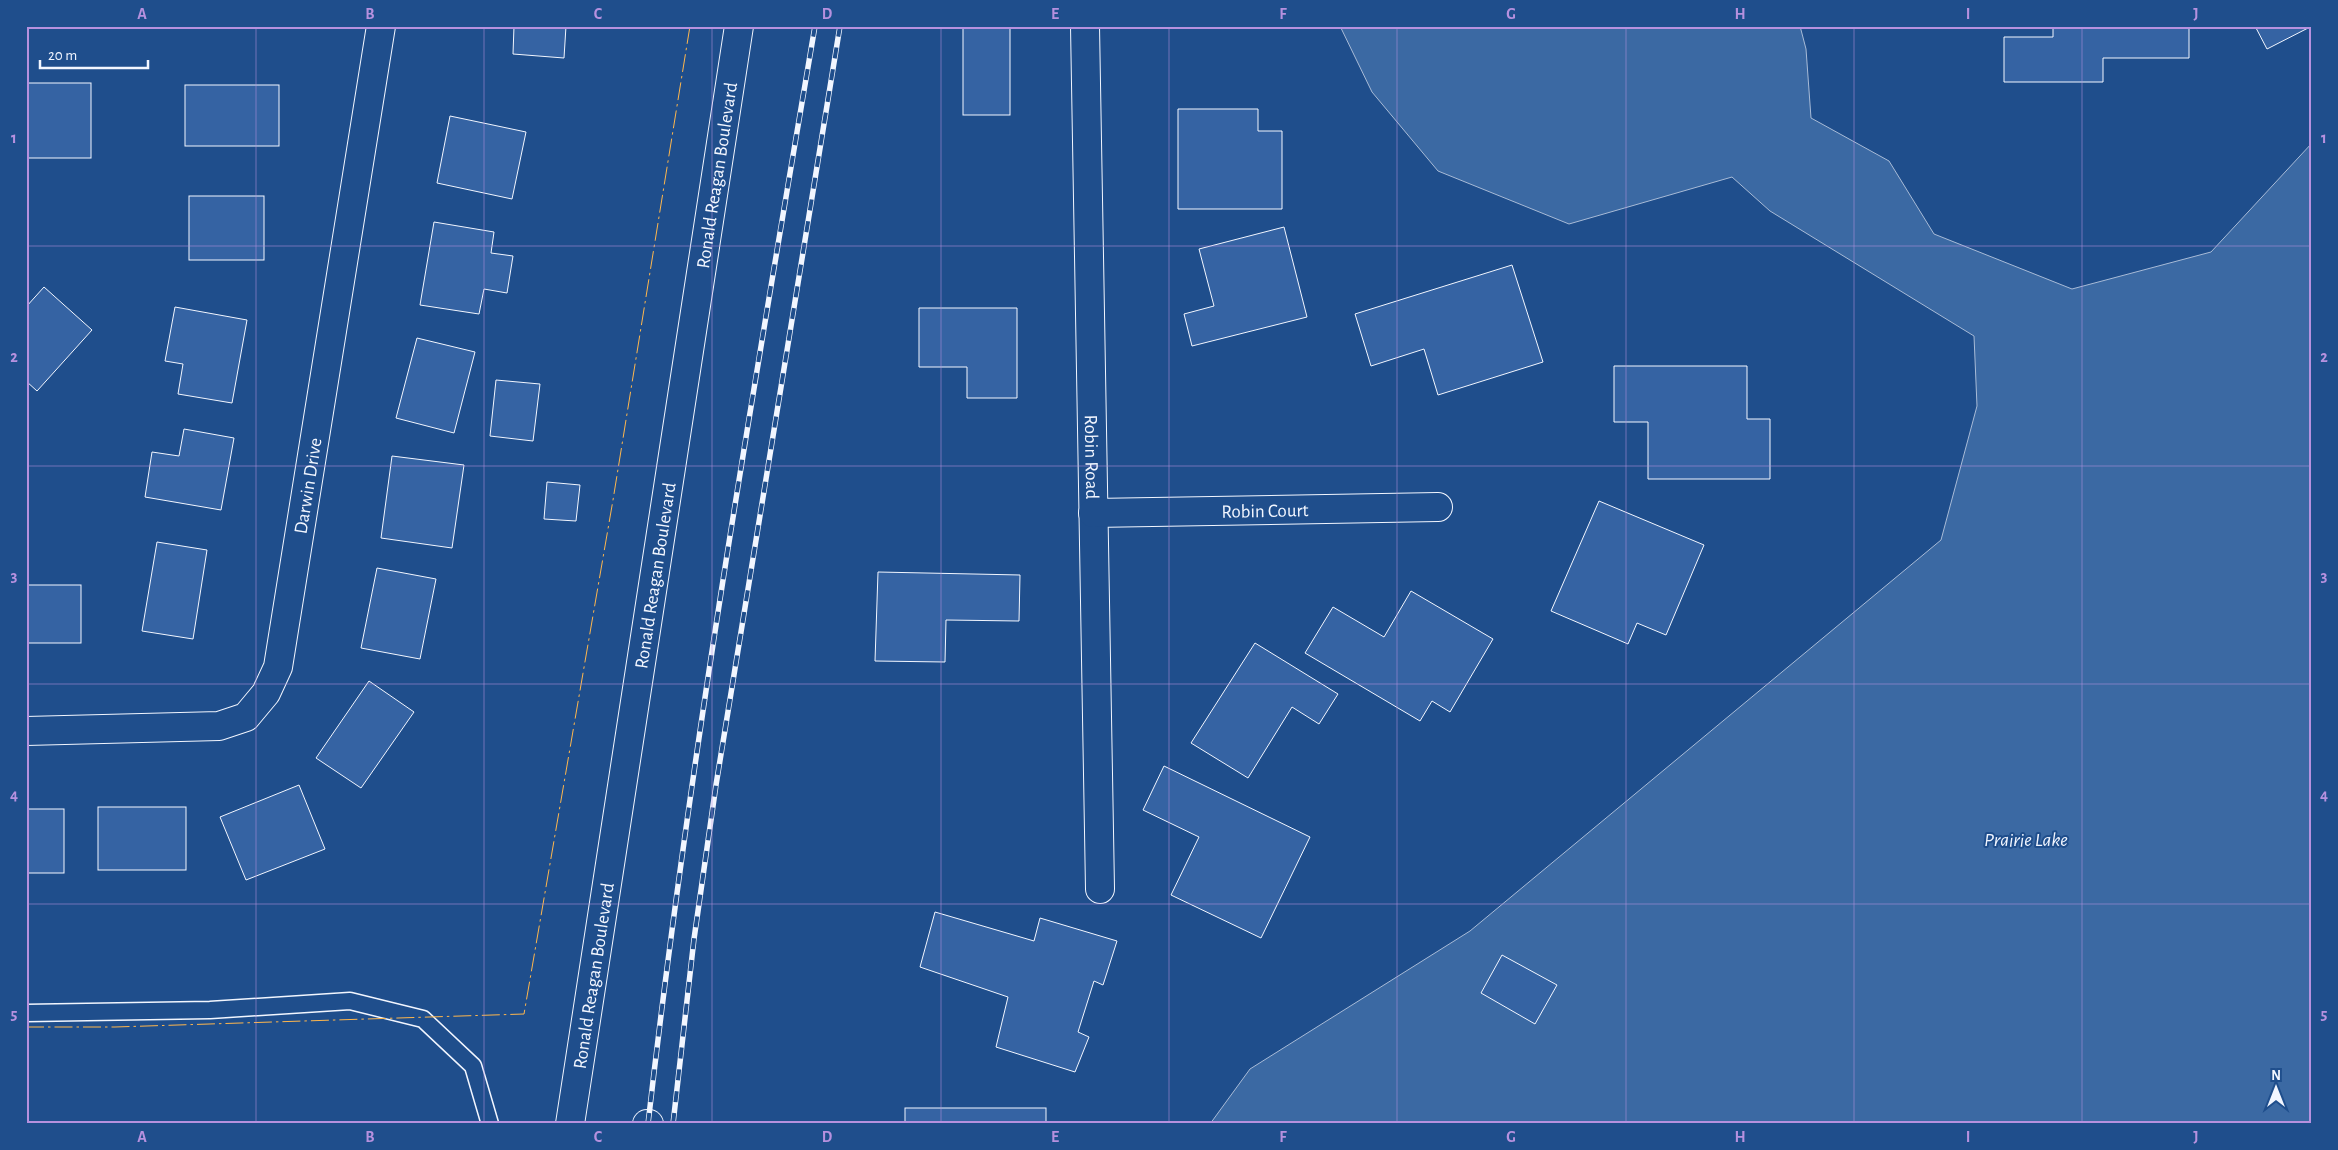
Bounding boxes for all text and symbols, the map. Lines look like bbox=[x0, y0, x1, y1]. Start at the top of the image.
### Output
text: A bbox=[137, 6, 147, 22]
text: B bbox=[365, 6, 375, 22]
text: C bbox=[594, 6, 603, 22]
text: D bbox=[822, 6, 833, 22]
text: E bbox=[1051, 6, 1059, 22]
text: F bbox=[1279, 6, 1287, 22]
text: G bbox=[1506, 6, 1516, 22]
text: H bbox=[1734, 6, 1746, 22]
text: I bbox=[1966, 6, 1970, 22]
text: J bbox=[2193, 6, 2199, 22]
scale bar bbox=[40, 38, 148, 70]
text: 20 m bbox=[48, 48, 77, 63]
street label: Ronald Reagan Boulevard bbox=[694, 81, 741, 270]
text: 1 bbox=[11, 130, 17, 146]
text: 1 bbox=[2321, 130, 2327, 146]
text: 2 bbox=[10, 349, 18, 365]
text: 2 bbox=[2320, 349, 2328, 365]
street label: Robin Road bbox=[1081, 415, 1101, 499]
street label: Darwin Drive bbox=[292, 436, 326, 535]
street label: Ronald Reagan Boulevard bbox=[632, 481, 680, 670]
street label: Robin Court bbox=[1221, 501, 1309, 522]
text: 3 bbox=[11, 568, 18, 584]
text: 3 bbox=[2321, 568, 2328, 584]
text: 4 bbox=[10, 787, 18, 803]
text: 4 bbox=[2320, 787, 2328, 803]
water label: Prairie Lake bbox=[1984, 830, 2068, 850]
street label: Ronald Reagan Boulevard bbox=[571, 881, 618, 1070]
text: 5 bbox=[11, 1006, 18, 1022]
text: 5 bbox=[2321, 1006, 2328, 1022]
north arrow bbox=[2250, 1062, 2300, 1112]
text: N bbox=[2271, 1069, 2281, 1083]
text: A bbox=[137, 1129, 147, 1145]
text: B bbox=[365, 1129, 375, 1145]
text: C bbox=[594, 1129, 603, 1145]
text: D bbox=[822, 1129, 833, 1145]
text: E bbox=[1051, 1129, 1059, 1145]
text: F bbox=[1279, 1129, 1287, 1145]
text: G bbox=[1506, 1129, 1516, 1145]
text: H bbox=[1734, 1129, 1746, 1145]
text: I bbox=[1966, 1129, 1970, 1145]
text: J bbox=[2193, 1129, 2199, 1145]

